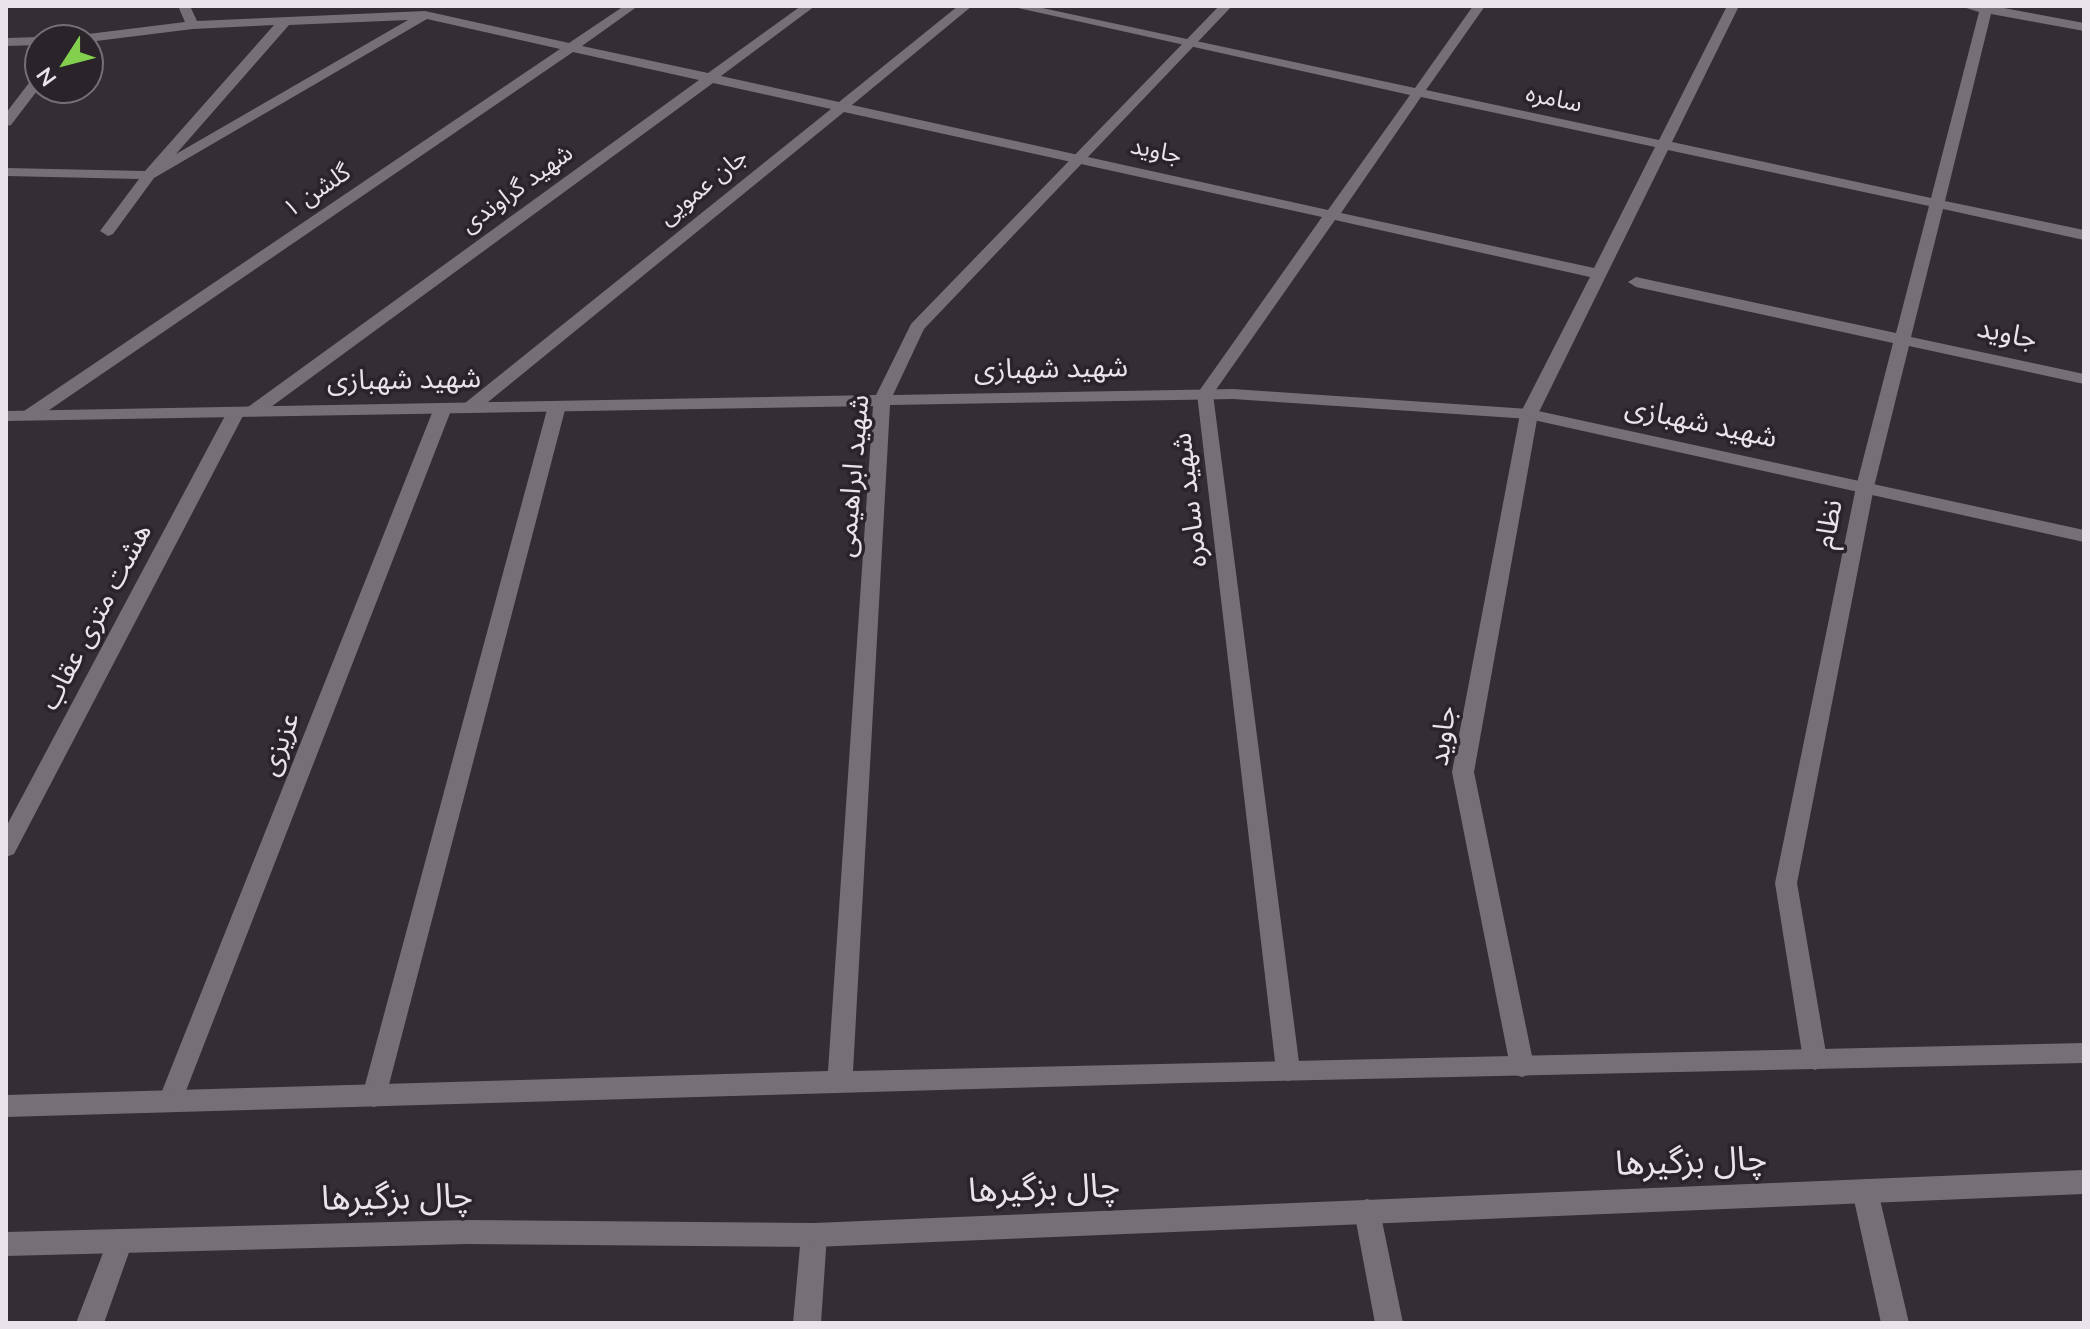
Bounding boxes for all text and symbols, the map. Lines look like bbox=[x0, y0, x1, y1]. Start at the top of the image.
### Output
north arrow bbox=[24, 24, 104, 104]
text: N bbox=[30, 62, 62, 92]
street label: سامره bbox=[1523, 79, 1585, 119]
street label: جاوید bbox=[1128, 132, 1184, 170]
street label: شهید گراوندی bbox=[455, 139, 579, 239]
street label: جان عمویی bbox=[653, 142, 753, 232]
street label: گلشن ۱ bbox=[278, 158, 356, 224]
street label: جاوید bbox=[1974, 311, 2040, 357]
street label: شهید شهبازی bbox=[974, 351, 1128, 387]
street label: شهید شهبازی bbox=[327, 362, 481, 398]
street label: شهید شهبازی bbox=[1622, 391, 1780, 455]
street label: شهید ابراهیمی bbox=[829, 393, 877, 559]
street label: شهید سامره bbox=[1165, 431, 1215, 569]
street label: نظام bbox=[1808, 497, 1850, 551]
street label: هشت متری عقاب bbox=[33, 518, 159, 716]
street label: جاوید bbox=[1422, 704, 1464, 768]
street label: عزیزی bbox=[253, 708, 307, 780]
street label: چال بزگیرها bbox=[1614, 1139, 1768, 1185]
street label: چال بزگیرها bbox=[967, 1166, 1121, 1212]
street label: چال بزگیرها bbox=[321, 1176, 473, 1220]

